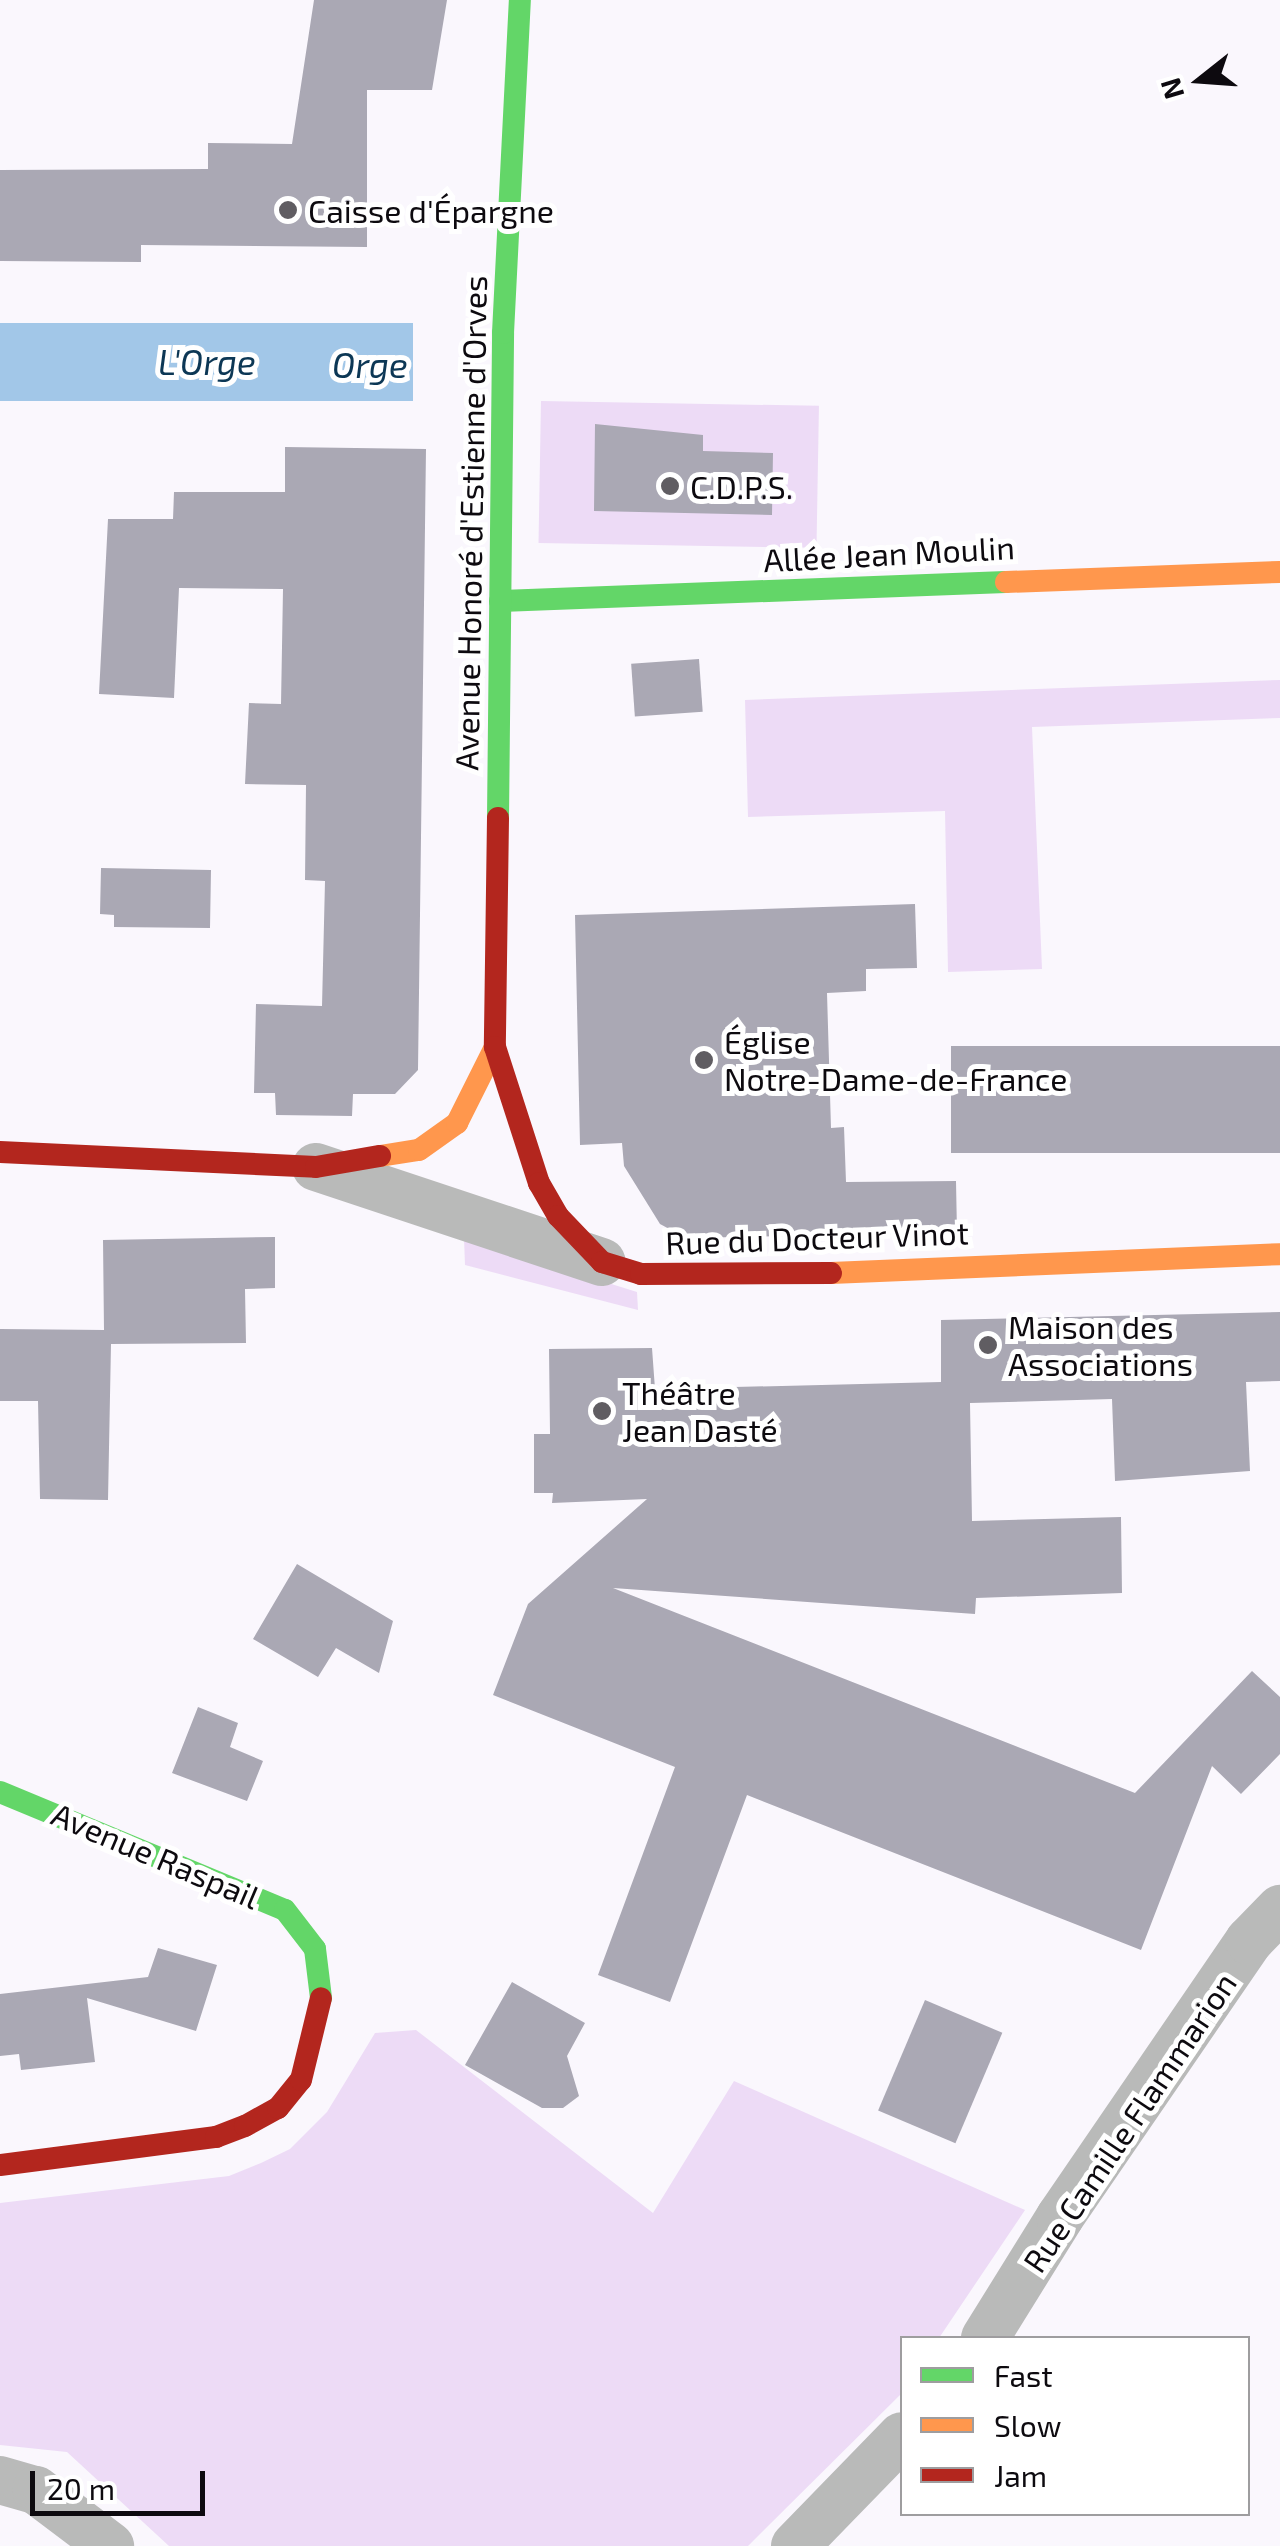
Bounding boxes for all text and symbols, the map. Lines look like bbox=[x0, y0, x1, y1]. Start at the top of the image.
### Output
north arrow bbox=[1150, 30, 1250, 130]
text: N bbox=[1152, 74, 1191, 103]
place label: Caisse d'Épargne bbox=[308, 191, 554, 229]
marker: Caisse d'Épargne bbox=[277, 199, 299, 221]
street label: Avenue Honoré d'Estienne d'Orves bbox=[446, 275, 494, 771]
water label: L'Orge bbox=[158, 340, 256, 382]
water label: Orge bbox=[332, 343, 408, 385]
place label: C.D.P.S. bbox=[690, 467, 793, 505]
marker: C.D.P.S. bbox=[659, 475, 681, 497]
street label: Allée Jean Moulin bbox=[762, 527, 1016, 579]
place label: Église Notre-Dame-de-France bbox=[724, 1023, 1067, 1098]
marker: Église Notre-Dame-de-France bbox=[693, 1049, 715, 1071]
street label: Rue du Docteur Vinot bbox=[664, 1212, 970, 1262]
place label: Maison des Associations bbox=[1008, 1308, 1193, 1383]
marker: Maison des Associations bbox=[977, 1334, 999, 1356]
place label: Théâtre Jean Dasté bbox=[622, 1374, 778, 1449]
marker: Théâtre Jean Dasté bbox=[591, 1400, 613, 1422]
street label: Avenue Raspail bbox=[47, 1794, 265, 1916]
street label: Rue Camille Flammarion bbox=[1014, 1965, 1244, 2279]
legend bbox=[900, 2336, 1250, 2516]
text: Fast bbox=[994, 2357, 1053, 2393]
text: Slow bbox=[994, 2407, 1061, 2443]
scale bar bbox=[35, 2451, 210, 2513]
text: Jam bbox=[994, 2457, 1047, 2493]
text: 20 m bbox=[47, 2470, 115, 2506]

